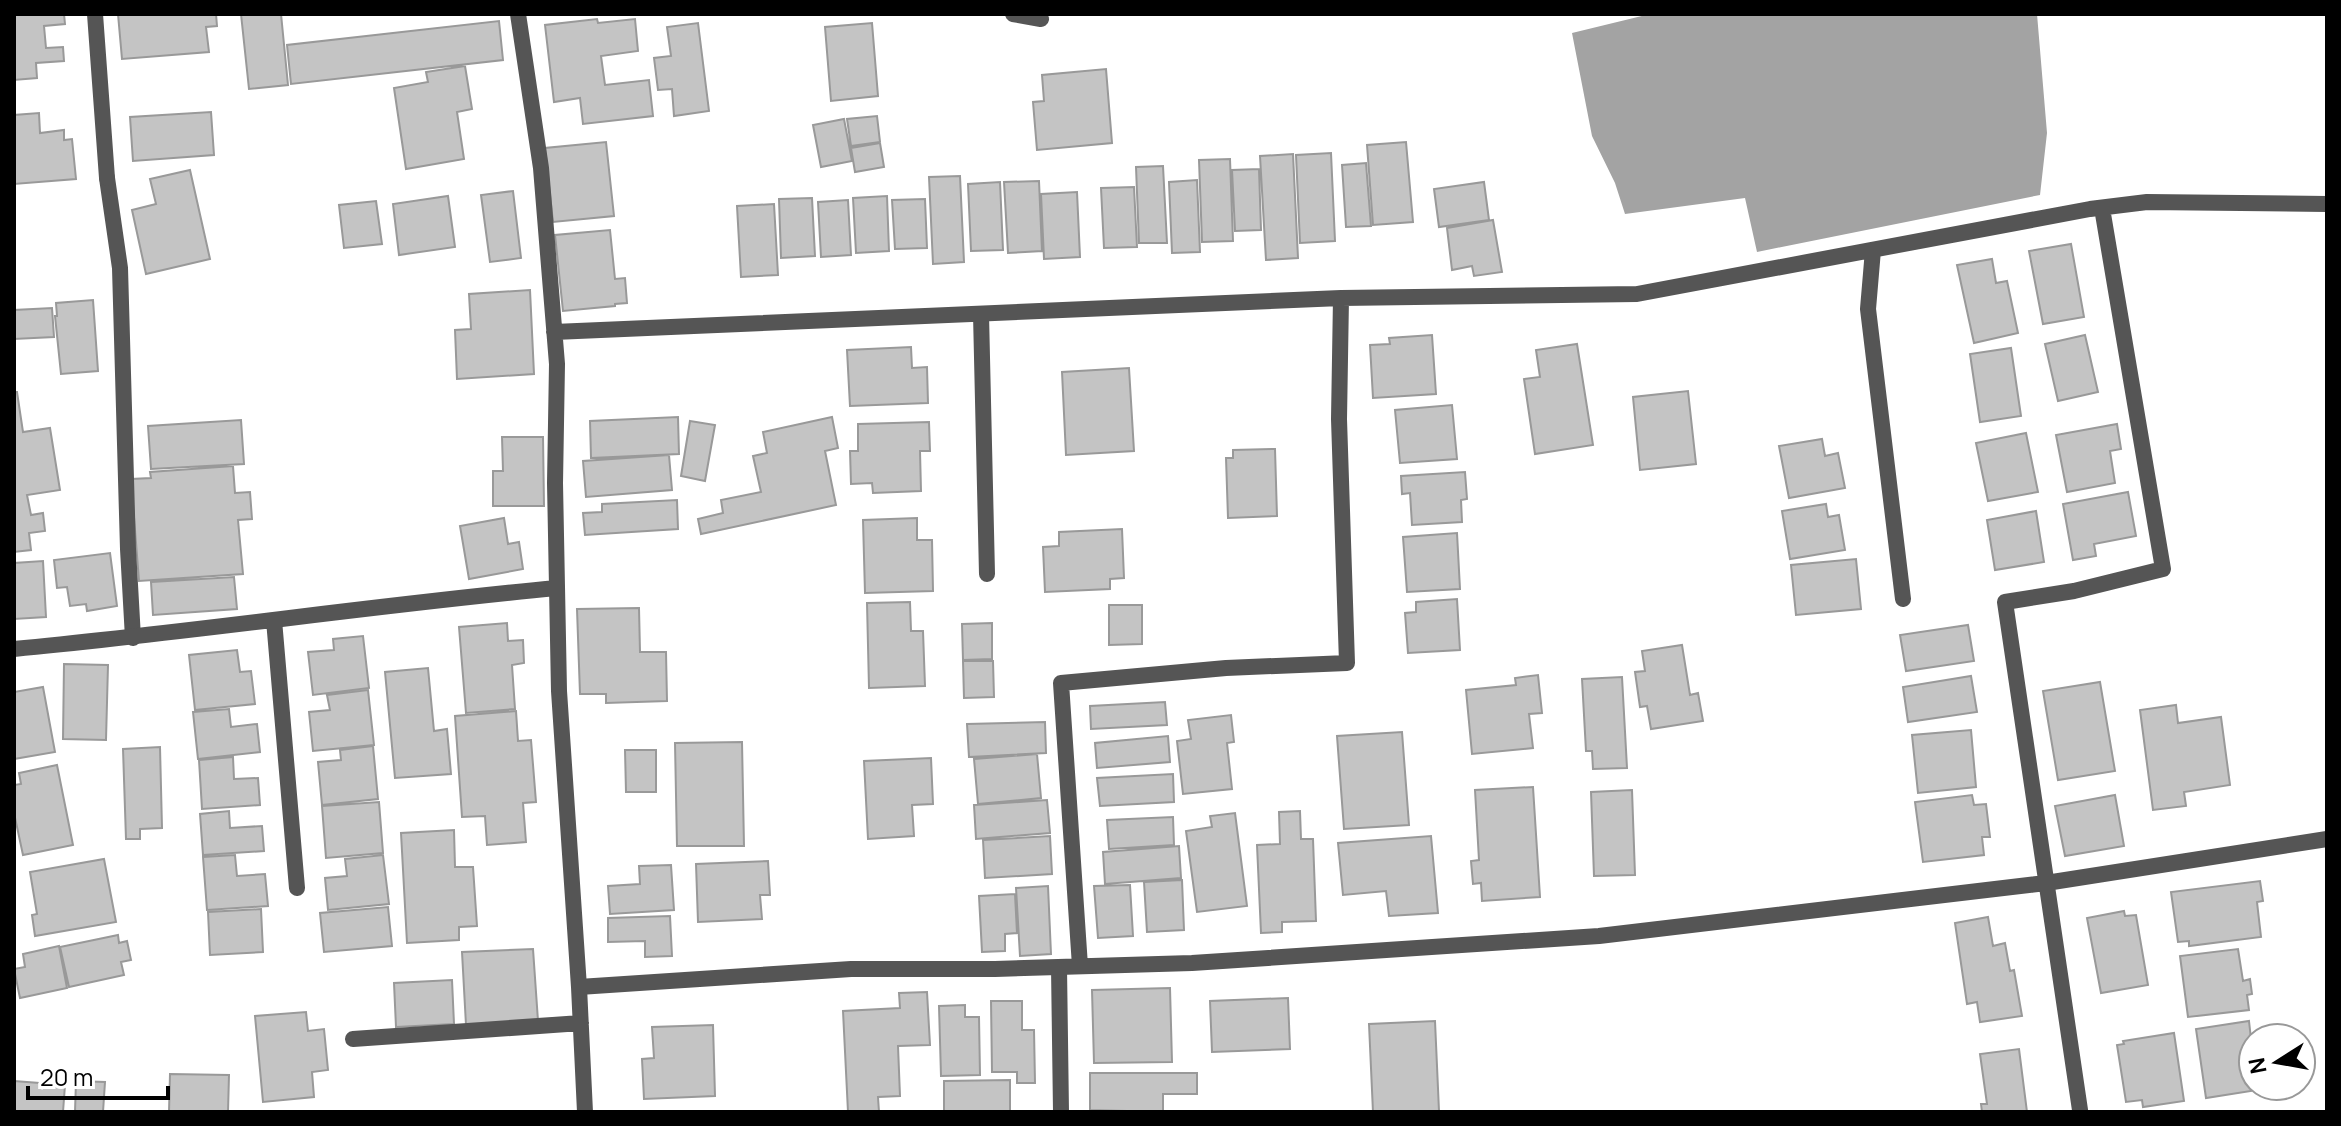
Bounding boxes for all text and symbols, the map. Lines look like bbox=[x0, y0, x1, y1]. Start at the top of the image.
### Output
north arrow bbox=[2237, 1022, 2317, 1102]
scale bar bbox=[28, 1050, 168, 1100]
text: N bbox=[2241, 1055, 2274, 1076]
text: 20 m bbox=[40, 1060, 93, 1093]

